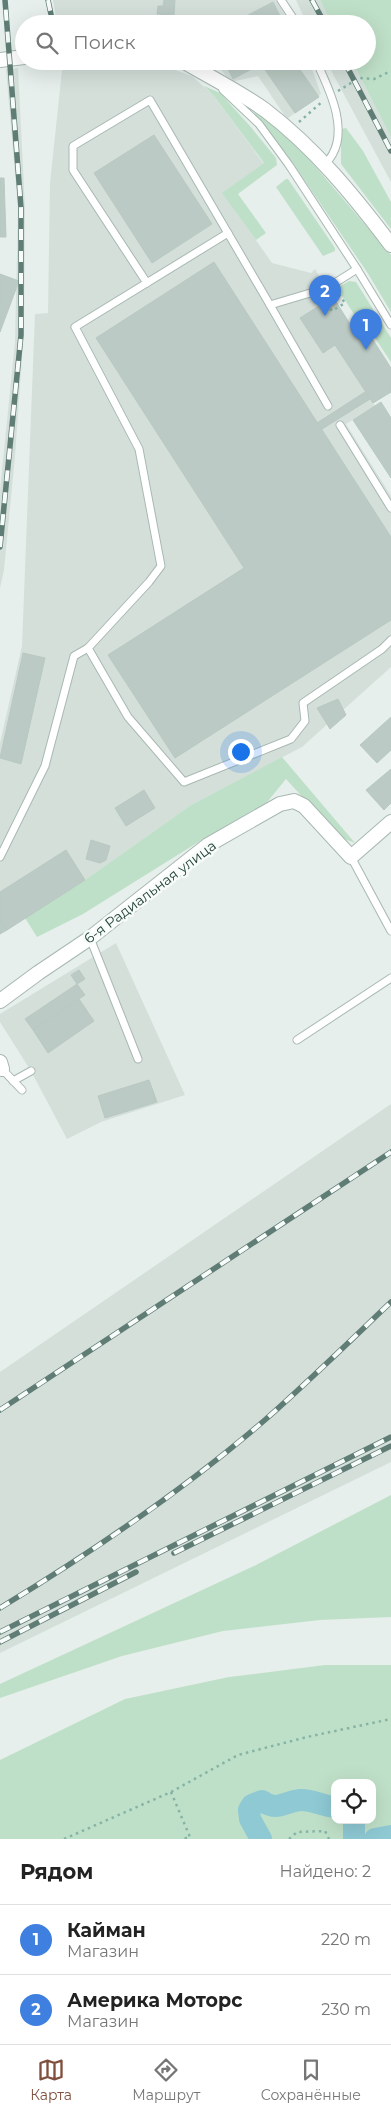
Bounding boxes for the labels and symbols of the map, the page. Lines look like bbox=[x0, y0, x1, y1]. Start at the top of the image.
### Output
pin: 2 bbox=[309, 275, 341, 316]
pin: 1 bbox=[350, 309, 382, 350]
your location bbox=[228, 739, 254, 765]
street label: 6-я Радиальная улица bbox=[80, 836, 220, 948]

